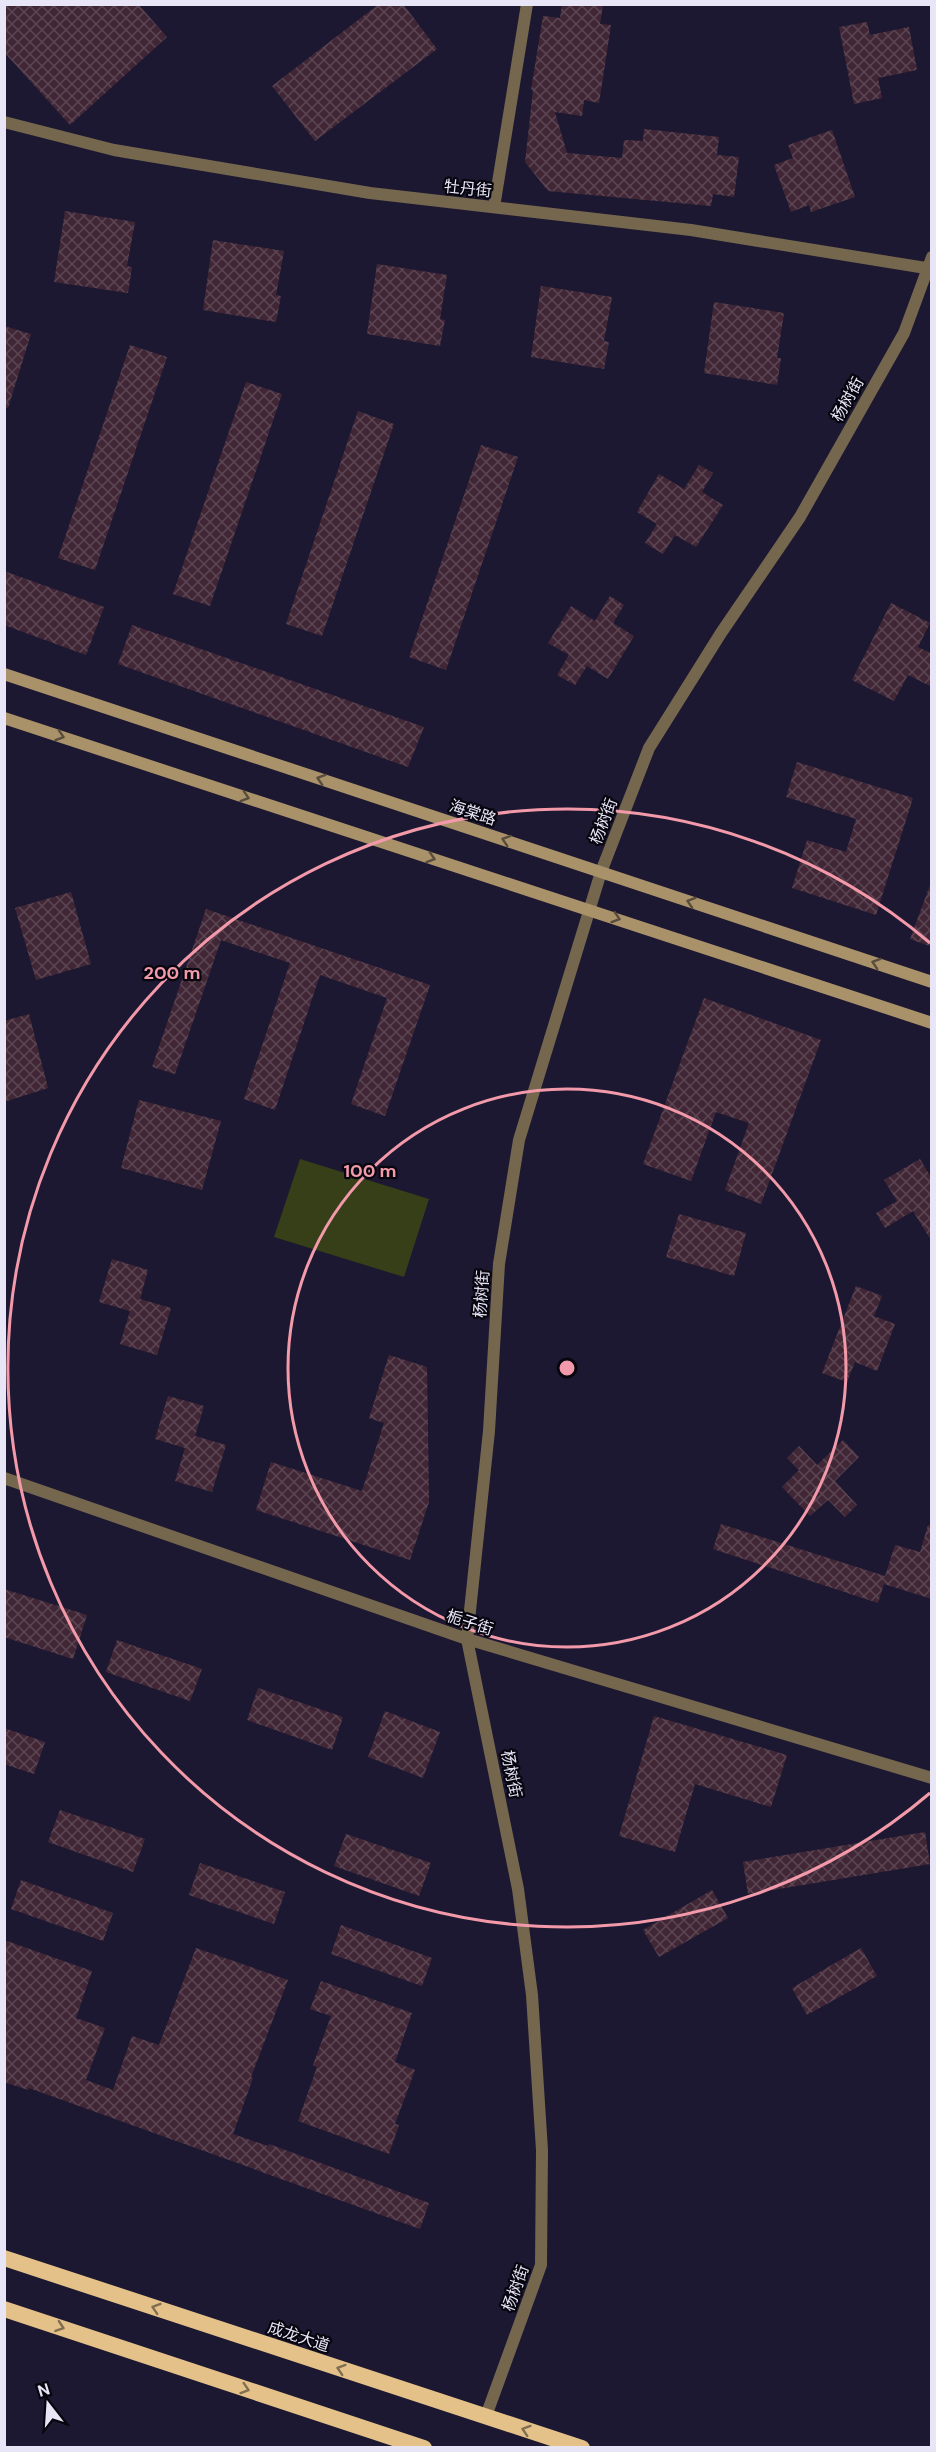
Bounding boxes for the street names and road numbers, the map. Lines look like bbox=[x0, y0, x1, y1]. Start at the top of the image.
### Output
street label: 牡丹街 bbox=[443, 176, 493, 201]
street label: 杨树街 bbox=[827, 373, 868, 425]
street label: 海棠路 bbox=[447, 795, 499, 830]
street label: 杨树街 bbox=[585, 795, 622, 847]
street label: 杨树街 bbox=[469, 1269, 494, 1319]
street label: 栀子街 bbox=[444, 1605, 496, 1640]
street label: 杨树街 bbox=[497, 1749, 526, 1800]
street label: 杨树街 bbox=[497, 2262, 534, 2314]
street label: 成龙大道 bbox=[265, 2317, 333, 2356]

